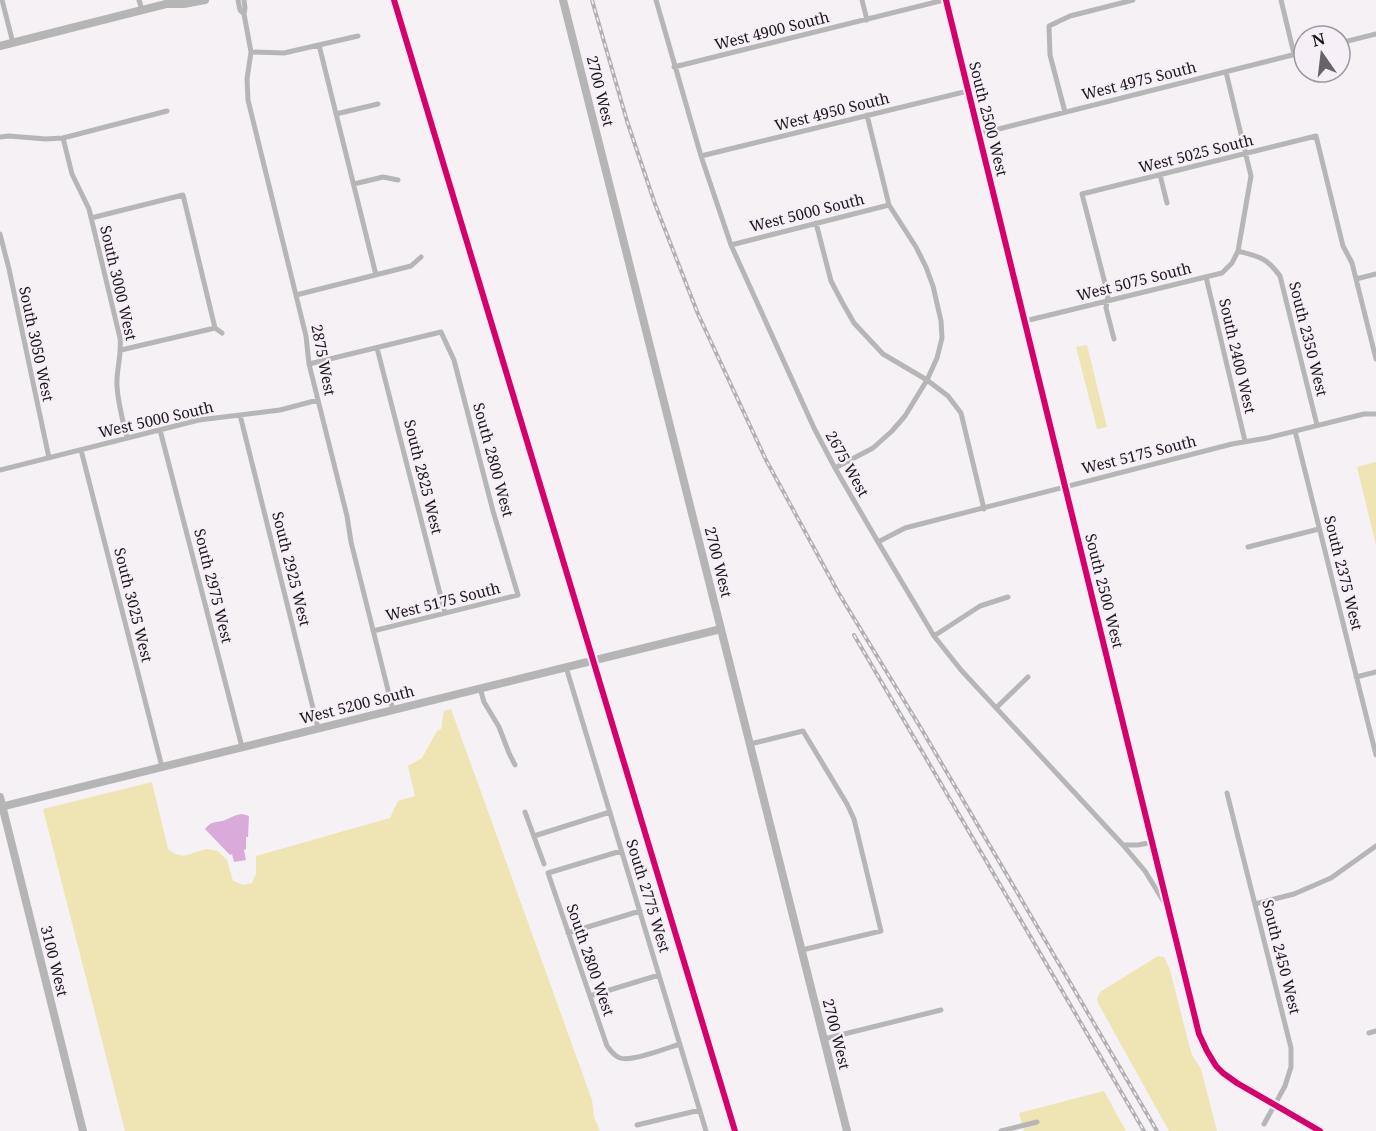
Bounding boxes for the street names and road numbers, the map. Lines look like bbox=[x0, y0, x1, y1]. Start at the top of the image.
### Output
street label: West 4900 South bbox=[712, 6, 832, 54]
street label: 2700 West bbox=[583, 53, 619, 128]
street label: West 4975 South bbox=[1079, 56, 1199, 104]
street label: South 2500 West bbox=[965, 59, 1013, 178]
street label: West 4950 South bbox=[772, 87, 892, 135]
street label: West 5025 South bbox=[1136, 129, 1256, 177]
street label: West 5000 South bbox=[747, 188, 867, 236]
street label: South 3000 West bbox=[96, 223, 142, 342]
street label: West 5075 South bbox=[1074, 257, 1194, 305]
street label: South 2350 West bbox=[1285, 279, 1333, 398]
street label: South 3050 West bbox=[15, 284, 59, 403]
street label: South 2400 West bbox=[1215, 296, 1261, 415]
street label: 2875 West bbox=[307, 322, 341, 397]
street label: West 5000 South bbox=[96, 396, 216, 442]
street label: South 2800 West bbox=[469, 400, 519, 519]
street label: South 2825 West bbox=[400, 417, 448, 536]
street label: 2675 West bbox=[822, 427, 874, 500]
street label: West 5175 South bbox=[1079, 430, 1199, 478]
street label: South 2925 West bbox=[268, 509, 316, 628]
street label: South 2375 West bbox=[1320, 513, 1368, 632]
street label: 2700 West bbox=[701, 524, 737, 599]
street label: South 2975 West bbox=[190, 526, 238, 645]
street label: South 2500 West bbox=[1081, 531, 1129, 650]
street label: South 3025 West bbox=[110, 545, 158, 664]
street label: West 5175 South bbox=[383, 577, 503, 625]
street label: West 5200 South bbox=[297, 680, 417, 728]
street label: South 2775 West bbox=[622, 837, 676, 955]
street label: South 2450 West bbox=[1258, 897, 1306, 1016]
street label: South 2800 West bbox=[562, 901, 620, 1018]
street label: 3100 West bbox=[37, 923, 73, 998]
street label: 2700 West bbox=[819, 996, 855, 1071]

